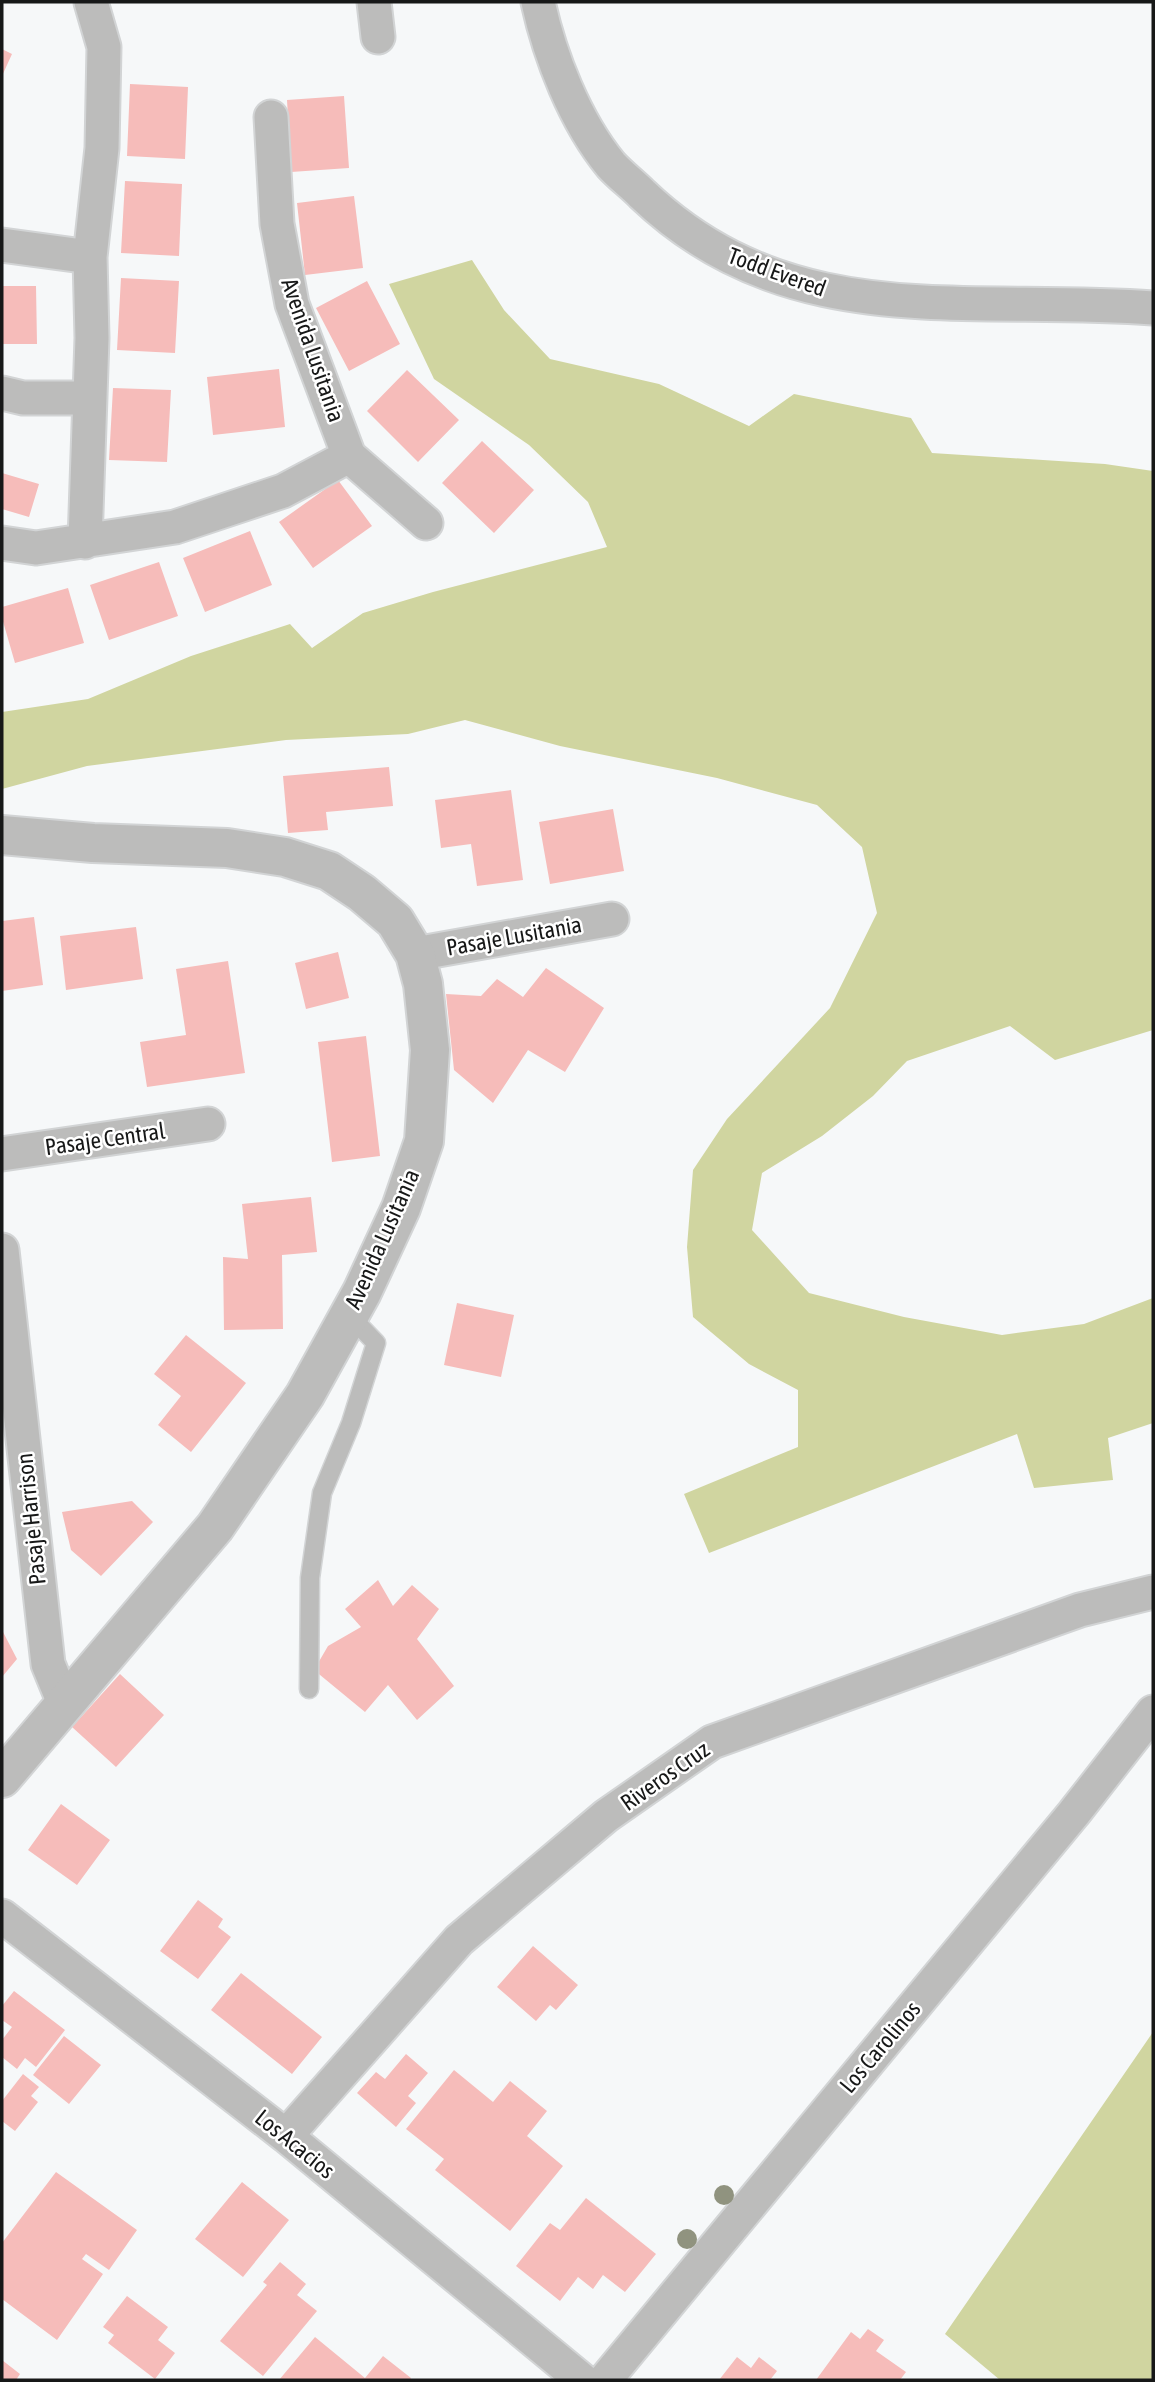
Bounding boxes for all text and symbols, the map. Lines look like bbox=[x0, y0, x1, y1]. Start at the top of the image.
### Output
street label: Todd Evered bbox=[725, 242, 829, 302]
street label: Avenida Lusitania bbox=[276, 275, 350, 425]
street label: Pasaje Lusitania bbox=[444, 911, 584, 961]
street label: Pasaje Central bbox=[43, 1118, 167, 1160]
street label: Avenida Lusitania bbox=[340, 1165, 424, 1313]
street label: Pasaje Harrison bbox=[11, 1452, 51, 1586]
street label: Riveros Cruz bbox=[616, 1736, 714, 1816]
street label: Los Carolinos bbox=[834, 1996, 926, 2098]
street label: Los Acacios bbox=[250, 2104, 340, 2184]

